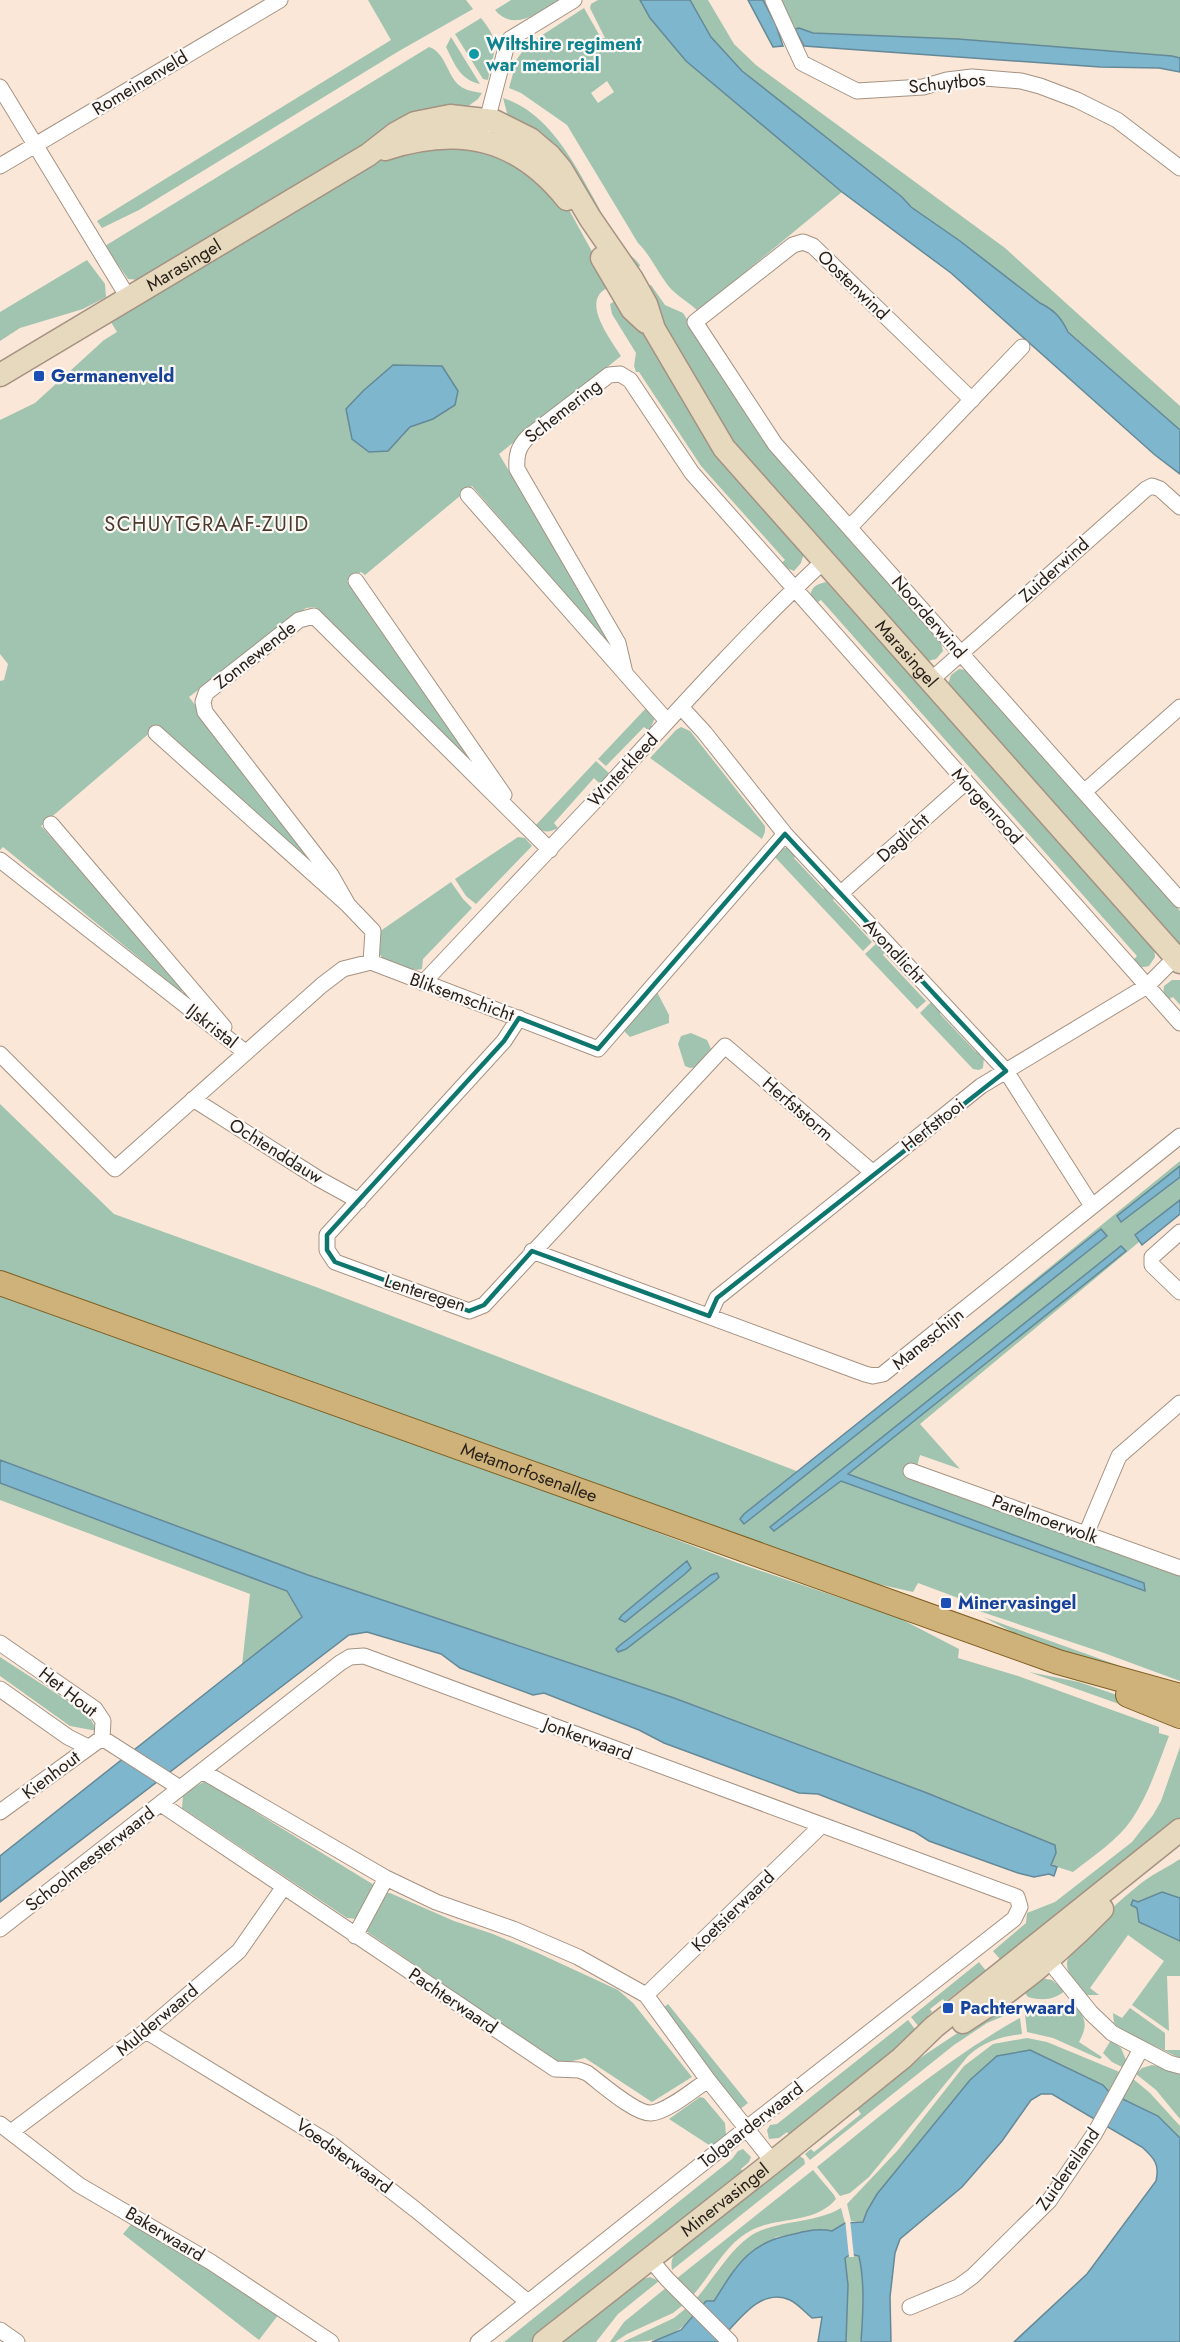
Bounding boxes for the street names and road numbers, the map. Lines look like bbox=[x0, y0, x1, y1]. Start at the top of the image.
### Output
street label: Romeinenveld bbox=[87, 44, 193, 122]
street label: Schuytbos bbox=[907, 66, 987, 100]
street label: Marasingel bbox=[141, 233, 226, 298]
street label: Oostenwind bbox=[811, 244, 895, 326]
street label: Schemering bbox=[519, 373, 607, 449]
street label: Zuiderwind bbox=[1013, 531, 1095, 609]
street label: Noorderwind bbox=[886, 570, 972, 664]
street label: Marasingel bbox=[869, 614, 944, 693]
street label: Zonnewende bbox=[209, 615, 301, 695]
street label: Winterkleed bbox=[582, 727, 664, 813]
street label: Morgenrood bbox=[946, 762, 1028, 850]
street label: Daglicht bbox=[871, 807, 935, 869]
street label: Avondlicht bbox=[857, 913, 931, 989]
street label: Bliksemschicht bbox=[406, 966, 519, 1028]
street label: IJskristal bbox=[181, 998, 243, 1054]
street label: Herfststorm bbox=[757, 1071, 839, 1147]
street label: Herfsttooi bbox=[896, 1092, 970, 1158]
street label: Ochtenddauw bbox=[224, 1112, 329, 1191]
street label: Lenteregen bbox=[381, 1268, 469, 1318]
street label: Maneschijn bbox=[886, 1302, 970, 1376]
street label: Metamorfosenallee bbox=[457, 1436, 601, 1509]
street label: Parelmoerwolk bbox=[988, 1488, 1102, 1550]
street label: Het Hout bbox=[33, 1661, 103, 1724]
street label: Jonkerwaard bbox=[538, 1710, 636, 1767]
street label: Kienhout bbox=[17, 1744, 86, 1805]
street label: Schoolmeesterwaard bbox=[20, 1800, 160, 1918]
street label: Koetsierwaard bbox=[685, 1864, 781, 1958]
street label: Pachterwaard bbox=[403, 1962, 503, 2040]
street label: Mulderwaard bbox=[110, 1978, 204, 2062]
street label: Tolgaarderwaard bbox=[693, 2076, 809, 2174]
street label: Voedsterwaard bbox=[291, 2112, 397, 2200]
street label: Zuidereiland bbox=[1030, 2123, 1106, 2215]
street label: Minervasingel bbox=[675, 2157, 775, 2243]
street label: Bakerwaard bbox=[120, 2200, 210, 2268]

